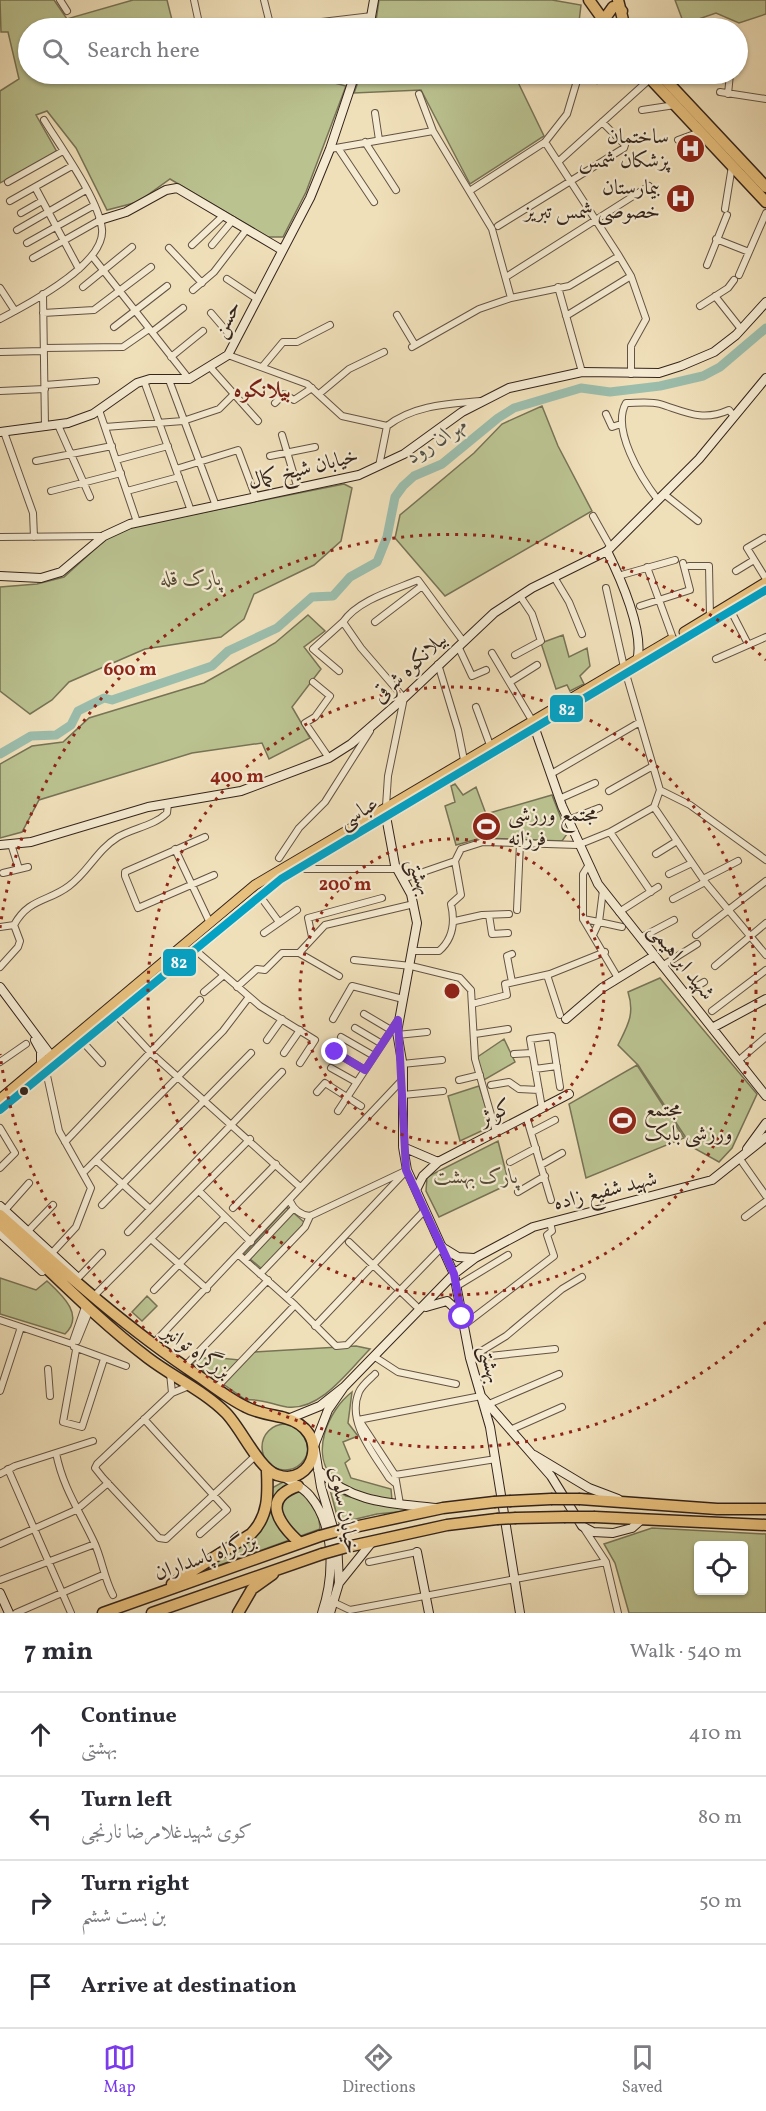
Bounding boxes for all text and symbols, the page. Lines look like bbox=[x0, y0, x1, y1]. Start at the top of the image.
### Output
search box bbox=[18, 18, 748, 84]
icon: search bbox=[39, 35, 72, 68]
text: Search here bbox=[87, 36, 200, 67]
place label: ساختمان پزشکان شمس bbox=[579, 123, 671, 176]
hospital icon: ساختمان پزشکان شمس bbox=[674, 132, 706, 164]
place label: بیمارستان خصوصی شمس تبریز bbox=[522, 174, 661, 227]
hospital icon: بیمارستان خصوصی شمس تبریز bbox=[665, 183, 697, 215]
street label: حسن bbox=[206, 296, 249, 343]
district label: بیلانکوه bbox=[233, 376, 291, 407]
water label: مهران رود bbox=[400, 410, 474, 473]
street label: خیابان شیخ کمال bbox=[245, 442, 362, 500]
park label: پارک قله bbox=[160, 565, 224, 594]
street label: بیلانکوه شرقی bbox=[366, 626, 454, 710]
text: 600 m bbox=[103, 658, 157, 683]
line badge: 82 bbox=[549, 694, 584, 723]
text: 82 bbox=[559, 700, 575, 722]
text: 400 m bbox=[210, 765, 264, 790]
street label: عباسى bbox=[333, 790, 384, 837]
place label: مجتمع ورزشی فرزانه bbox=[508, 801, 598, 854]
sports icon: مجتمع ورزشی فرزانه bbox=[471, 810, 503, 842]
street label: بهشتی bbox=[398, 853, 439, 900]
text: 200 m bbox=[319, 873, 371, 898]
street label: شهید ابراهیمی bbox=[641, 917, 721, 1007]
line badge: 82 bbox=[162, 948, 197, 977]
text: 82 bbox=[171, 953, 187, 975]
centre of rings bbox=[442, 981, 462, 1001]
route end bbox=[321, 1038, 347, 1064]
unlabelled marker bbox=[18, 1085, 30, 1097]
street label: کوثر bbox=[472, 1093, 517, 1135]
place label: مجتمع ورزشی بابک bbox=[644, 1096, 732, 1149]
sports icon: مجتمع ورزشی بابک bbox=[607, 1105, 639, 1137]
park label: پارک بهشت bbox=[434, 1163, 520, 1192]
street label: شهید شفیع زاده bbox=[551, 1165, 661, 1221]
route start bbox=[448, 1303, 474, 1329]
street label: بزرگراه توانیر bbox=[154, 1316, 237, 1387]
street label: بهشتی bbox=[471, 1342, 508, 1386]
street label: خیابان سلوی bbox=[321, 1464, 366, 1557]
street label: بزرگراه پاسداران bbox=[150, 1525, 261, 1588]
map controls bbox=[694, 1541, 748, 1595]
button: locate bbox=[694, 1541, 748, 1595]
text: 7 min bbox=[24, 1634, 93, 1670]
text: Walk · 540 m bbox=[630, 1638, 742, 1666]
text: Continue bbox=[81, 1701, 177, 1732]
icon: ahead bbox=[24, 1718, 57, 1751]
text: 410 m bbox=[689, 1720, 742, 1748]
text: بهشتی bbox=[81, 1735, 118, 1763]
text: Turn left bbox=[81, 1785, 172, 1816]
icon: left bbox=[24, 1802, 57, 1835]
text: 80 m bbox=[698, 1804, 742, 1832]
text: کوی شهیدغلامرضا نارنجی bbox=[81, 1819, 252, 1847]
text: Turn right bbox=[81, 1869, 189, 1900]
icon: right bbox=[24, 1886, 57, 1919]
text: 50 m bbox=[699, 1888, 742, 1916]
text: بن بست ششم bbox=[81, 1903, 166, 1931]
icon: arrive bbox=[24, 1970, 57, 2003]
text: Arrive at destination bbox=[81, 1971, 297, 2002]
tab: Map bbox=[103, 2041, 136, 2099]
tab: Directions bbox=[342, 2041, 416, 2099]
tab: Saved bbox=[622, 2041, 663, 2099]

